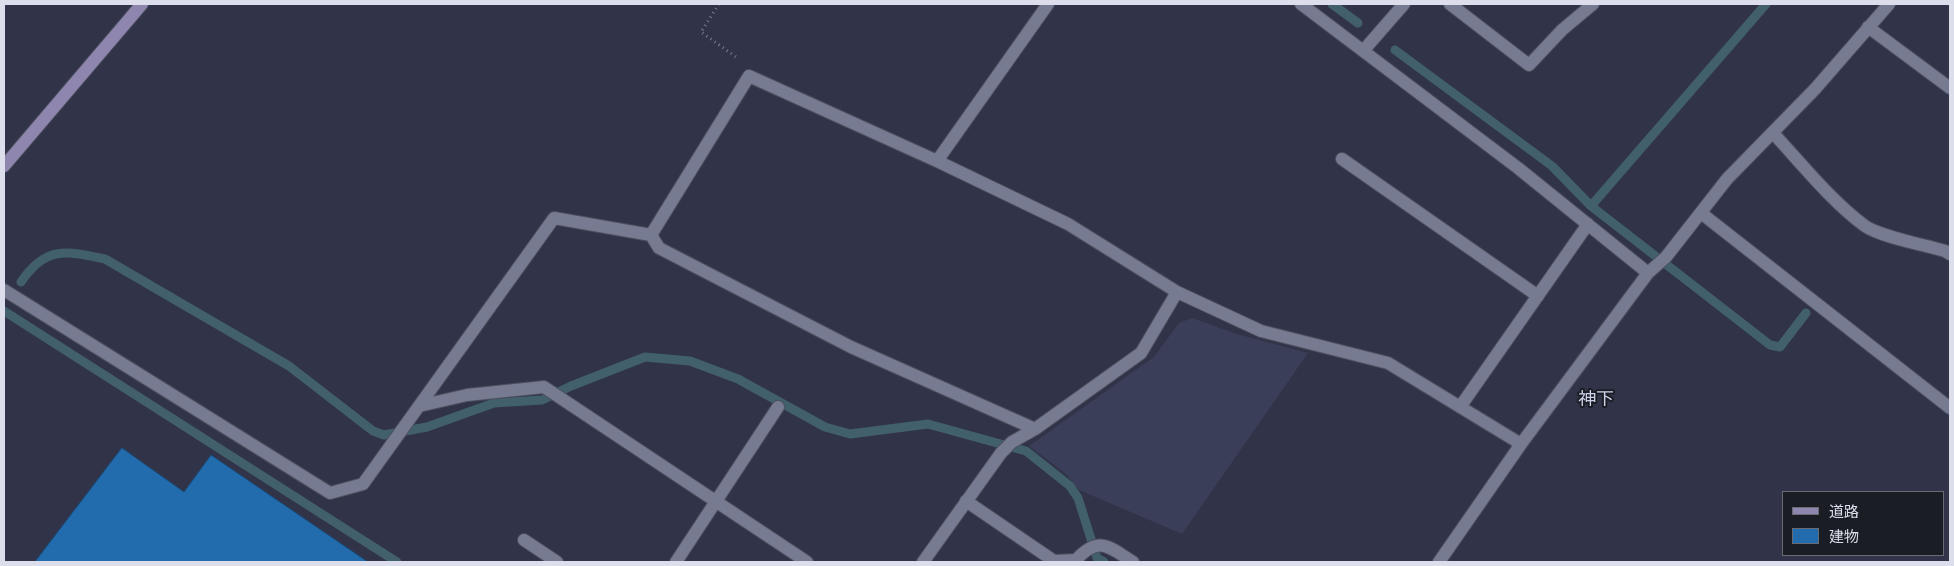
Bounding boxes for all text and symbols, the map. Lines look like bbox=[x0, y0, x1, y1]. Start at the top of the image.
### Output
district label: 神下 bbox=[1578, 388, 1614, 410]
legend bbox=[1782, 491, 1944, 556]
text: 道路 bbox=[1829, 503, 1859, 520]
text: 建物 bbox=[1829, 528, 1859, 545]

